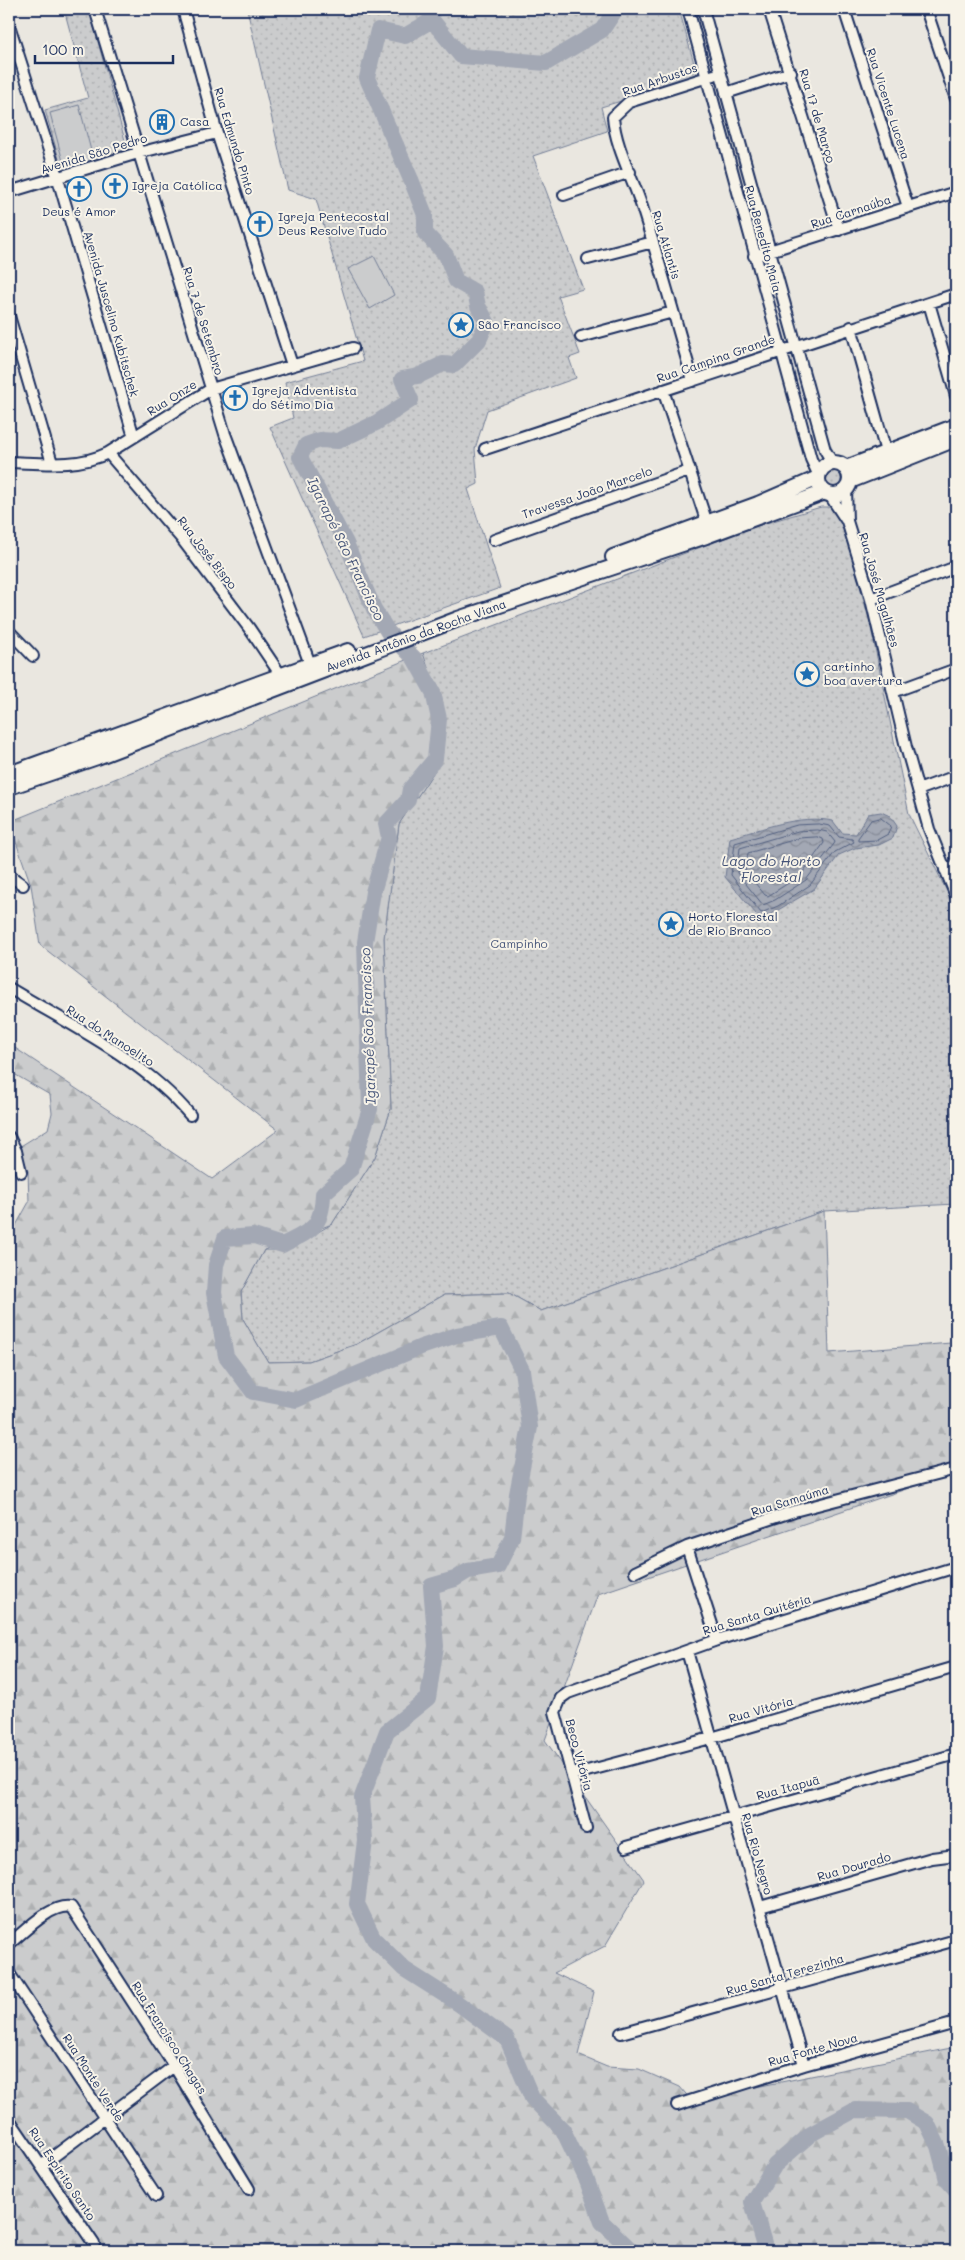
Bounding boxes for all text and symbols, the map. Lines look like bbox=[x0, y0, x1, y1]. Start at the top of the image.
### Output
scale bar bbox=[35, 32, 172, 64]
text: 100 m bbox=[42, 39, 84, 59]
street label: Rua Vicente Lucena bbox=[863, 46, 915, 161]
street label: Rua Arbustos bbox=[620, 59, 699, 99]
street label: Rua 17 de Março bbox=[796, 67, 840, 165]
street label: Rua Edmundo Pinto bbox=[211, 85, 259, 196]
building icon: Casa bbox=[149, 109, 175, 135]
place label: Casa bbox=[180, 113, 209, 129]
street label: Avenida São Pedro bbox=[38, 129, 149, 177]
church icon: Igreja Católica bbox=[102, 173, 128, 199]
church icon: Deus é Amor bbox=[66, 176, 92, 202]
place label: Igreja Católica bbox=[132, 177, 223, 193]
street label: Rua Benedito Maia bbox=[742, 183, 786, 294]
street label: Rua Carnaúba bbox=[809, 191, 893, 232]
place label: Deus é Amor bbox=[42, 203, 116, 219]
place label: Igreja Pentecostal Deus Resolve Tudo bbox=[278, 208, 389, 238]
street label: Rua Atlantis bbox=[649, 208, 685, 281]
church icon: Igreja Pentecostal Deus Resolve Tudo bbox=[247, 211, 273, 237]
street label: Avenida Juscelino Kubitschek bbox=[81, 229, 143, 398]
street label: Rua 7 de Setembro bbox=[180, 265, 228, 377]
place icon: São Francisco bbox=[448, 312, 474, 338]
place label: São Francisco bbox=[478, 316, 561, 332]
street label: Rua Campina Grande bbox=[654, 330, 777, 386]
street label: Rua Onze bbox=[144, 376, 199, 419]
place label: Igreja Adventista do Sétimo Dia bbox=[252, 382, 357, 412]
church icon: Igreja Adventista do Sétimo Dia bbox=[222, 385, 248, 411]
street label: Travessa João Marcelo bbox=[519, 462, 654, 522]
water label: Igarapé São Francisco bbox=[303, 474, 389, 624]
street label: Rua José Bispo bbox=[174, 513, 241, 592]
street label: Rua José Magalhães bbox=[856, 531, 904, 649]
street label: Avenida Antônio da Rocha Viana bbox=[323, 595, 508, 675]
place label: cartinho boa avertura bbox=[824, 658, 903, 688]
place icon: cartinho boa avertura bbox=[794, 661, 820, 687]
water label: Lago do Horto Florestal bbox=[722, 851, 820, 886]
place label: Horto Florestal de Rio Branco bbox=[688, 908, 778, 938]
place icon: Horto Florestal de Rio Branco bbox=[658, 911, 684, 937]
park label: Campinho bbox=[490, 935, 548, 951]
water label: Igarapé São Francisco bbox=[355, 947, 380, 1105]
street label: Rua do Manoelito bbox=[64, 1001, 157, 1069]
street label: Rua Samaúma bbox=[749, 1481, 831, 1519]
street label: Rua Santa Quitéria bbox=[701, 1590, 813, 1638]
street label: Rua Vitória bbox=[727, 1692, 795, 1726]
street label: Beco Vitória bbox=[563, 1717, 597, 1792]
street label: Rua Itapuã bbox=[754, 1771, 821, 1803]
street label: Rua Rio Negro bbox=[739, 1811, 777, 1896]
street label: Rua Dourado bbox=[815, 1848, 892, 1884]
street label: Rua Santa Terezinha bbox=[724, 1950, 845, 1999]
street label: Rua Francisco Chagas bbox=[129, 1978, 211, 2097]
street label: Rua Fonte Nova bbox=[766, 2029, 859, 2069]
street label: Rua Monte Verde bbox=[59, 2030, 128, 2124]
street label: Rua Espírito Santo bbox=[26, 2124, 100, 2223]

